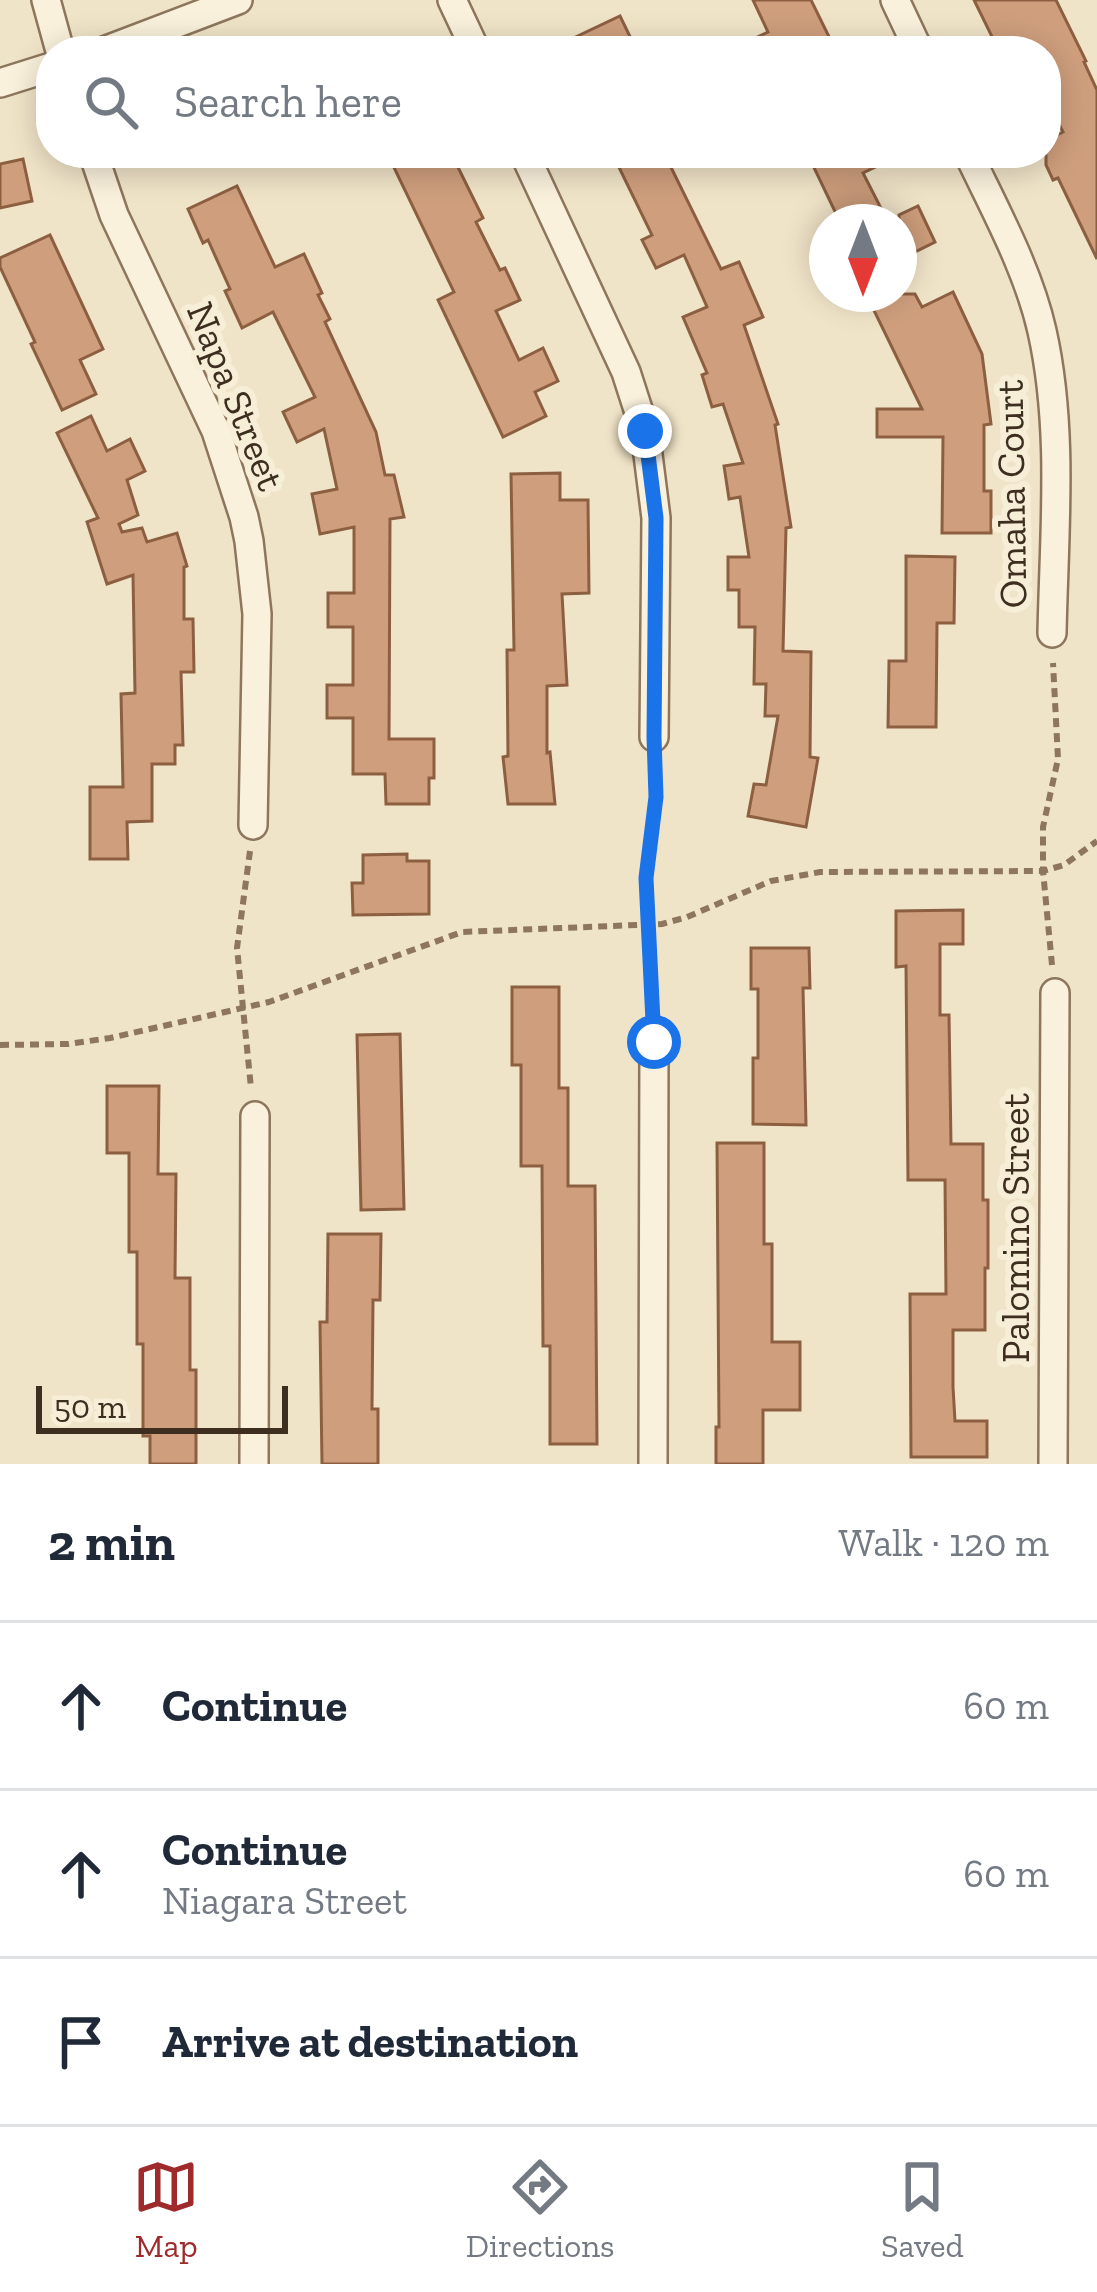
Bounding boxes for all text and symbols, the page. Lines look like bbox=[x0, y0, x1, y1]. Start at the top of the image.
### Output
search box bbox=[36, 36, 1061, 168]
icon: search bbox=[78, 69, 144, 135]
text: Search here bbox=[174, 75, 402, 129]
north arrow bbox=[809, 204, 917, 312]
street label: Napa Street bbox=[177, 295, 295, 497]
street label: Omaha Court bbox=[986, 379, 1036, 609]
route end bbox=[618, 404, 672, 458]
route start bbox=[627, 1015, 681, 1069]
street label: Palomino Street bbox=[992, 1093, 1039, 1363]
scale bar bbox=[36, 1380, 288, 1433]
text: 50 m bbox=[54, 1387, 126, 1426]
text: 2 min bbox=[48, 1512, 175, 1573]
text: Walk · 120 m bbox=[838, 1519, 1049, 1566]
icon: ahead bbox=[48, 1673, 114, 1739]
text: Continue bbox=[162, 1679, 347, 1733]
text: 60 m bbox=[963, 1682, 1049, 1729]
text: Continue bbox=[162, 1823, 347, 1877]
icon: ahead bbox=[48, 1841, 114, 1907]
text: 60 m bbox=[963, 1850, 1049, 1897]
text: Niagara Street bbox=[162, 1877, 407, 1924]
icon: arrive bbox=[48, 2009, 114, 2075]
text: Arrive at destination bbox=[162, 2015, 578, 2069]
tab: Map bbox=[133, 2154, 199, 2265]
tab: Directions bbox=[466, 2154, 615, 2265]
tab: Saved bbox=[881, 2154, 964, 2265]

